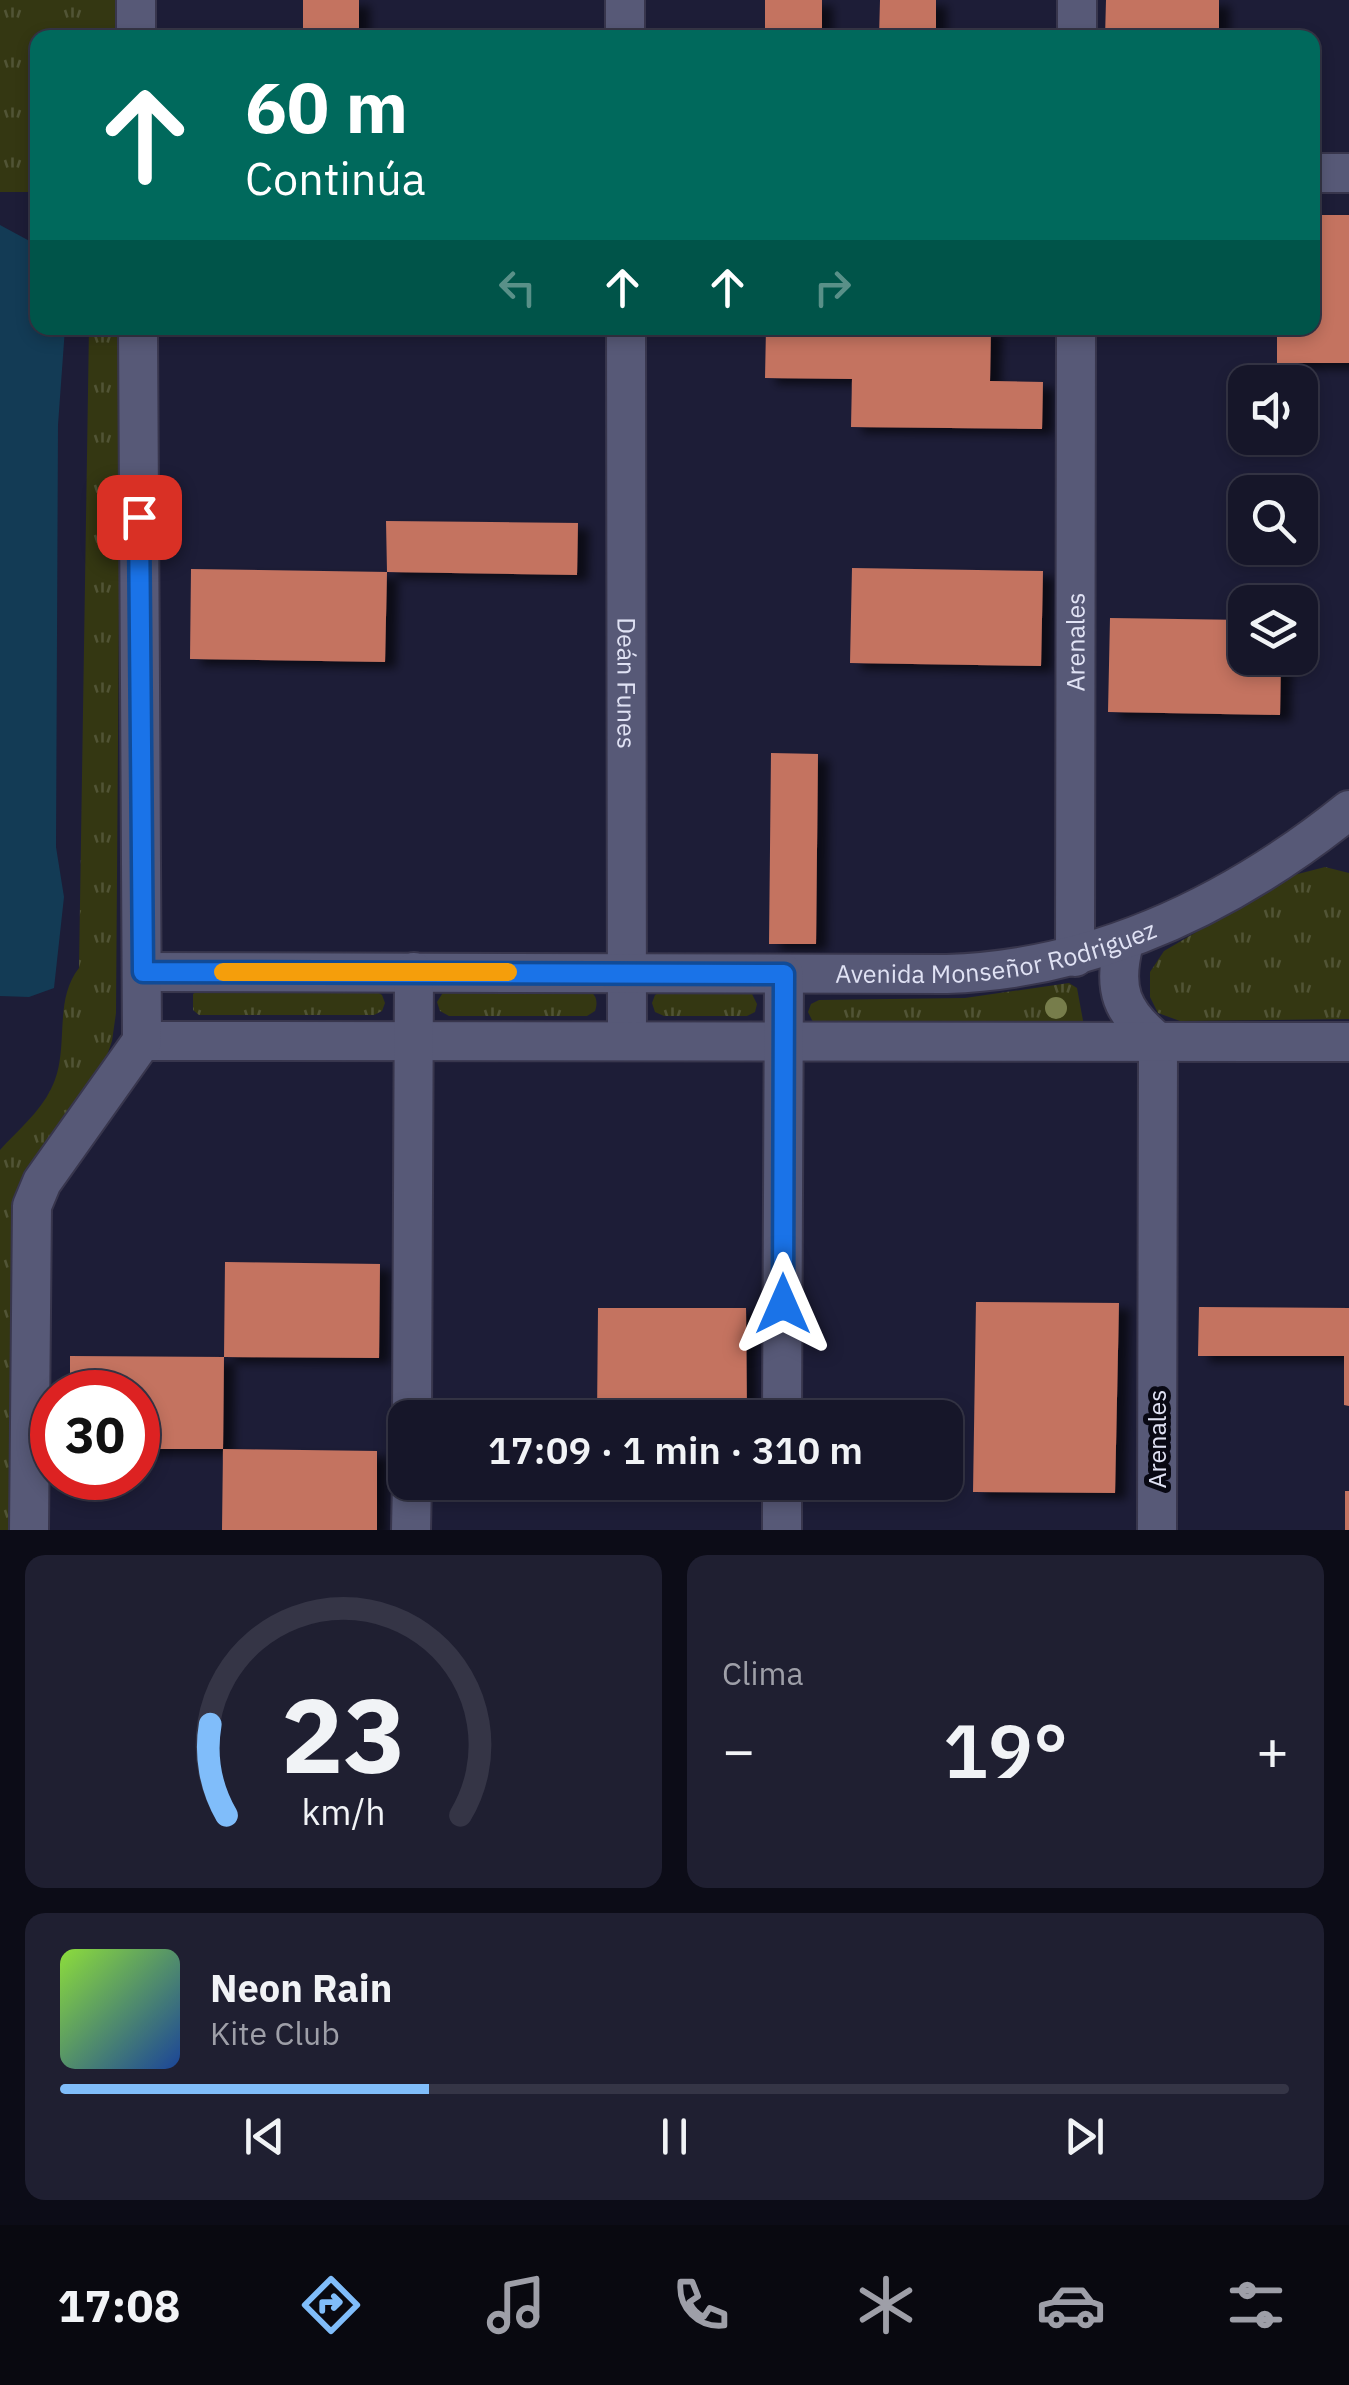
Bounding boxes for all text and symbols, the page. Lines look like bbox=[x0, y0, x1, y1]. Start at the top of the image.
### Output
text: 60 m bbox=[245, 61, 408, 152]
icon: ahead bbox=[80, 70, 210, 200]
text: Continúa bbox=[245, 149, 426, 207]
icon: left bbox=[490, 260, 545, 315]
icon: ahead bbox=[595, 260, 650, 315]
icon: ahead bbox=[700, 260, 755, 315]
icon: right bbox=[805, 260, 860, 315]
map controls bbox=[1228, 365, 1318, 675]
button: sound bbox=[1228, 365, 1318, 455]
pin bbox=[97, 475, 182, 560]
button: search bbox=[1228, 475, 1318, 565]
icon: arrive bbox=[112, 490, 167, 545]
button: layers bbox=[1228, 585, 1318, 675]
street label: Arenales bbox=[1058, 592, 1092, 692]
street label: Deán Funes bbox=[610, 617, 644, 749]
street label: Avenida Monseñor Rodriguez bbox=[835, 912, 1161, 990]
position arrow bbox=[731, 1252, 835, 1356]
speed limit sign: 30 bbox=[30, 1370, 160, 1500]
street label: Arenales bbox=[1140, 1389, 1173, 1489]
text: 17:09 · 1 min · 310 m bbox=[488, 1425, 863, 1474]
text: Clima bbox=[722, 1652, 804, 1694]
text: 23 bbox=[281, 1666, 406, 1802]
text: 19° bbox=[943, 1701, 1068, 1799]
text: − bbox=[722, 1714, 755, 1785]
text: + bbox=[1256, 1714, 1289, 1785]
text: km/h bbox=[301, 1788, 386, 1835]
text: Neon Rain bbox=[210, 1963, 392, 2012]
text: Kite Club bbox=[210, 2012, 340, 2054]
icon: previous bbox=[237, 2109, 292, 2164]
icon: pause bbox=[647, 2109, 702, 2164]
icon: next bbox=[1057, 2109, 1112, 2164]
icon: directions bbox=[296, 2270, 366, 2340]
icon: music bbox=[481, 2270, 551, 2340]
icon: phone bbox=[666, 2270, 736, 2340]
icon: climate bbox=[851, 2270, 921, 2340]
icon: car bbox=[1036, 2270, 1106, 2340]
icon: filters bbox=[1221, 2270, 1291, 2340]
text: 17:08 bbox=[58, 2276, 180, 2334]

